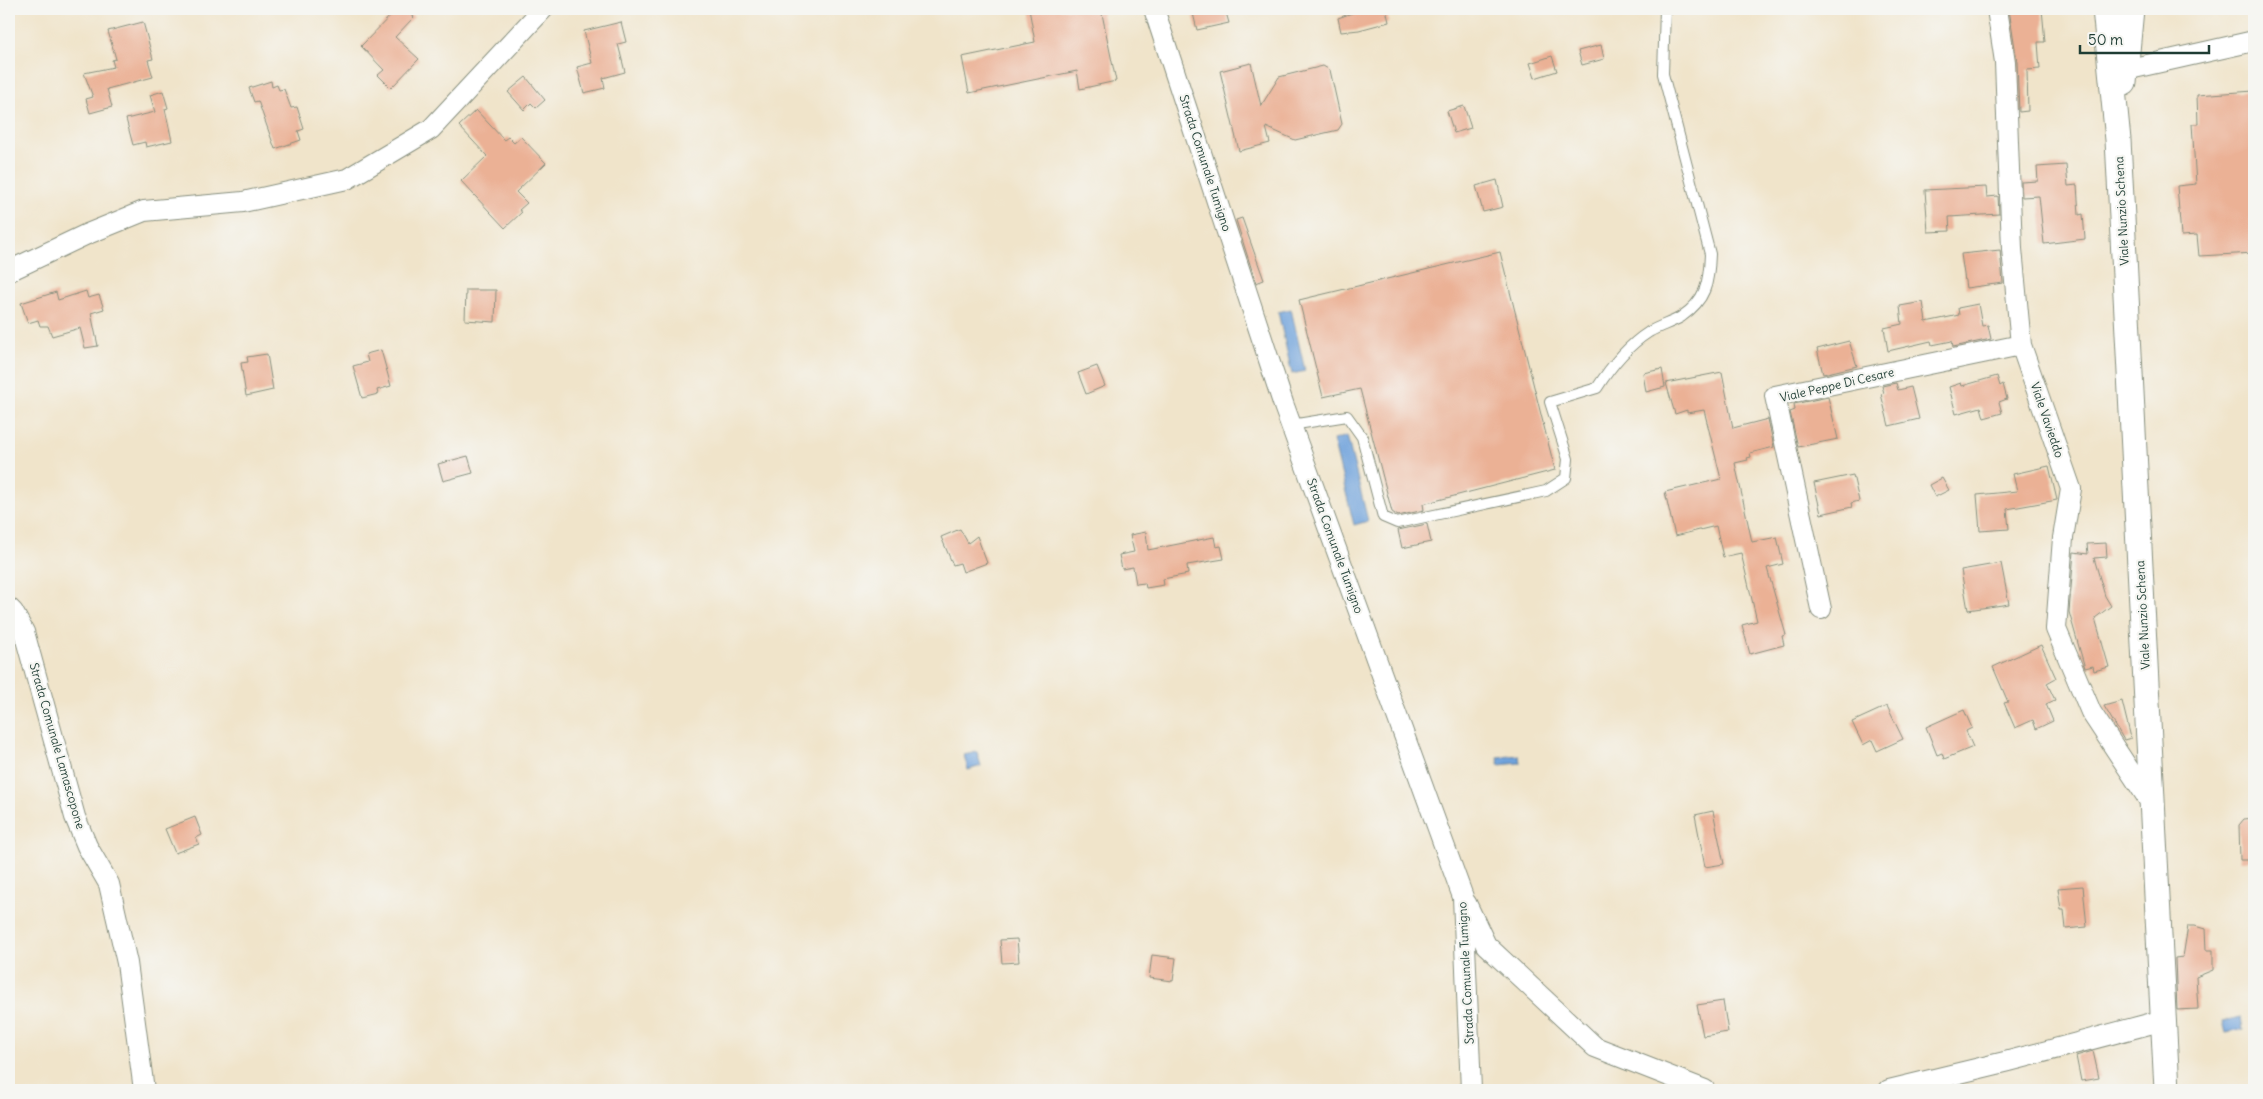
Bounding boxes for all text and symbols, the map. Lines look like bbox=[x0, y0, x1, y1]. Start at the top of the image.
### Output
scale bar bbox=[2080, 22, 2209, 54]
text: 50 m bbox=[2088, 30, 2123, 49]
street label: Strada Comunale Tumigno bbox=[1176, 93, 1235, 233]
street label: Viale Nunzio Schena bbox=[2111, 156, 2132, 266]
street label: Viale Peppe Di Cesare bbox=[1778, 364, 1895, 405]
street label: Viale Vavieddo bbox=[2028, 380, 2067, 460]
street label: Strada Comunale Tumigno bbox=[1304, 476, 1367, 616]
street label: Viale Nunzio Schena bbox=[2132, 560, 2153, 670]
street label: Strada Comunale Lamascopone bbox=[26, 661, 88, 831]
street label: Strada Comunale Tumigno bbox=[1454, 901, 1477, 1045]

